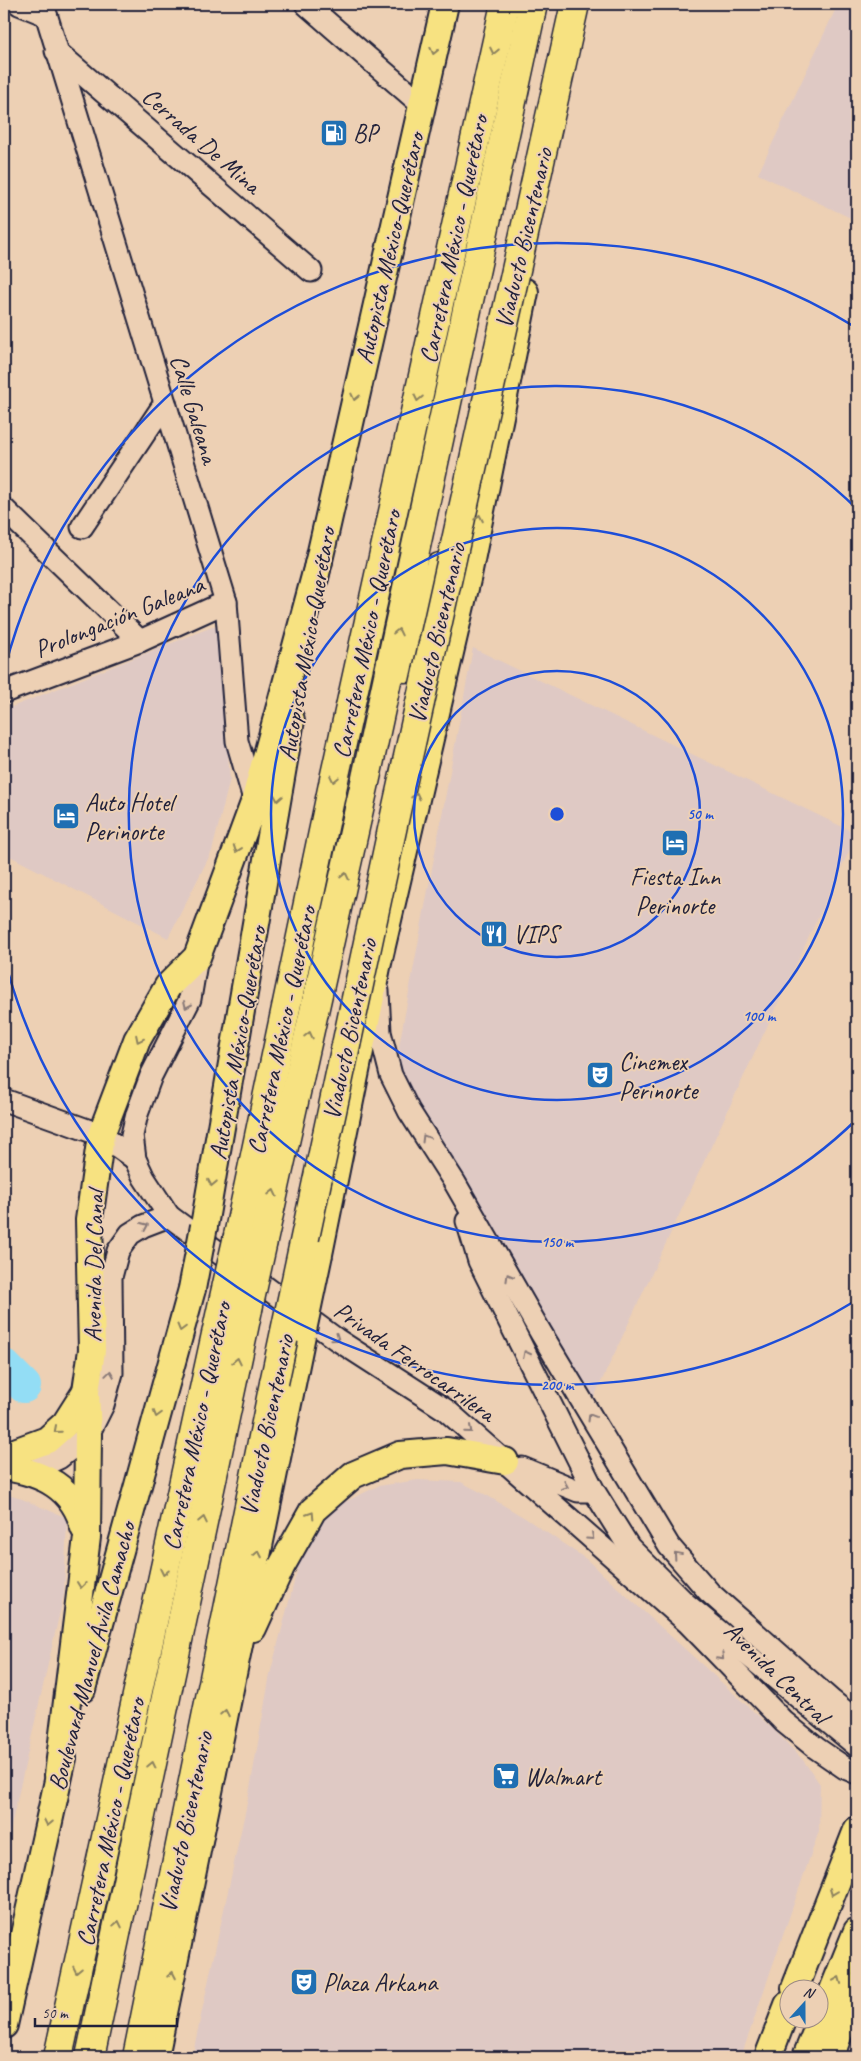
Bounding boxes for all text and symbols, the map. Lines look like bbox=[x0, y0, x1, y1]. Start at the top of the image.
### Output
one-way arrow bbox=[429, 47, 440, 56]
one-way arrow bbox=[490, 47, 500, 56]
street label: Cerrada De Mina bbox=[135, 80, 269, 203]
street label: Carretera México - Querétaro bbox=[412, 109, 497, 366]
fuel station icon: BP bbox=[319, 118, 349, 148]
place label: BP bbox=[353, 118, 381, 150]
street label: Autopista México-Querétaro bbox=[348, 127, 433, 367]
street label: Viaducto Bicentenario bbox=[488, 144, 561, 331]
street label: Calle Galeana bbox=[162, 351, 227, 470]
one-way arrow bbox=[350, 393, 361, 402]
one-way arrow bbox=[413, 394, 424, 403]
street label: Carretera México - Querétaro bbox=[325, 504, 410, 761]
one-way arrow bbox=[473, 514, 484, 522]
street label: Autopista México-Querétaro bbox=[271, 522, 344, 763]
street label: Viaducto Bicentenario bbox=[401, 539, 474, 726]
street label: Prolongación Galeana bbox=[30, 568, 211, 666]
one-way arrow bbox=[392, 627, 403, 636]
one-way arrow bbox=[329, 775, 340, 783]
place label: Auto Hotel Perinorte bbox=[85, 787, 178, 848]
one-way arrow bbox=[410, 792, 421, 801]
one-way arrow bbox=[274, 794, 284, 803]
hotel icon: Auto Hotel Perinorte bbox=[51, 801, 81, 831]
centre of rings bbox=[548, 805, 566, 823]
text: 50 m bbox=[687, 805, 714, 824]
hotel icon: Fiesta Inn Perinorte bbox=[660, 828, 690, 858]
one-way arrow bbox=[233, 844, 243, 852]
place label: Fiesta Inn Perinorte bbox=[630, 861, 721, 922]
one-way arrow bbox=[339, 872, 349, 881]
street label: Carretera México - Querétaro bbox=[240, 900, 325, 1157]
restaurant icon: VIPS bbox=[479, 919, 509, 949]
place label: VIPS bbox=[513, 919, 563, 951]
street label: Autopista México-Querétaro bbox=[202, 921, 275, 1162]
street label: Viaducto Bicentenario bbox=[315, 935, 385, 1123]
one-way arrow bbox=[182, 1000, 193, 1009]
text: 100 m bbox=[743, 1007, 777, 1026]
one-way arrow bbox=[303, 1030, 314, 1039]
one-way arrow bbox=[134, 1034, 145, 1043]
place label: Cinemex Perinorte bbox=[619, 1046, 699, 1107]
theatre icon: Cinemex Perinorte bbox=[585, 1060, 615, 1090]
one-way arrow bbox=[421, 1135, 431, 1144]
one-way arrow bbox=[208, 1178, 218, 1187]
street label: Avenida Del Canal bbox=[77, 1185, 111, 1342]
one-way arrow bbox=[267, 1189, 278, 1198]
one-way arrow bbox=[140, 1221, 149, 1232]
text: 150 m bbox=[541, 1233, 575, 1252]
one-way arrow bbox=[505, 1274, 515, 1283]
street label: Privada Ferrocarrilera bbox=[328, 1294, 504, 1431]
street label: Carretera México - Querétaro bbox=[155, 1296, 240, 1553]
one-way arrow bbox=[176, 1324, 187, 1333]
street label: Viaducto Bicentenario bbox=[232, 1331, 302, 1519]
one-way arrow bbox=[330, 1332, 339, 1341]
one-way arrow bbox=[522, 1350, 532, 1359]
one-way arrow bbox=[231, 1357, 242, 1366]
one-way arrow bbox=[105, 1369, 115, 1378]
text: 200 m bbox=[541, 1376, 575, 1395]
one-way arrow bbox=[152, 1410, 162, 1418]
one-way arrow bbox=[588, 1414, 598, 1423]
one-way arrow bbox=[54, 1424, 63, 1433]
one-way arrow bbox=[464, 1424, 473, 1433]
one-way arrow bbox=[561, 1481, 569, 1491]
one-way arrow bbox=[305, 1511, 314, 1520]
street label: Boulevard Manuel Ávila Camacho bbox=[41, 1516, 144, 1794]
one-way arrow bbox=[198, 1516, 208, 1525]
one-way arrow bbox=[586, 1532, 595, 1541]
one-way arrow bbox=[252, 1549, 262, 1558]
one-way arrow bbox=[674, 1552, 683, 1561]
one-way arrow bbox=[159, 1567, 170, 1576]
one-way arrow bbox=[76, 1582, 87, 1590]
street label: Avenida Central bbox=[717, 1615, 839, 1734]
one-way arrow bbox=[715, 1652, 724, 1661]
street label: Carretera México - Querétaro bbox=[69, 1692, 154, 1949]
one-way arrow bbox=[219, 1709, 230, 1717]
street label: Viaducto Bicentenario bbox=[151, 1728, 221, 1916]
one-way arrow bbox=[146, 1761, 157, 1769]
supermarket icon: Walmart bbox=[491, 1761, 521, 1791]
place label: Walmart bbox=[525, 1761, 603, 1793]
one-way arrow bbox=[43, 1818, 54, 1827]
one-way arrow bbox=[829, 1887, 839, 1896]
one-way arrow bbox=[112, 1920, 123, 1928]
one-way arrow bbox=[72, 1965, 83, 1974]
theatre icon: Plaza Arkana bbox=[289, 1967, 319, 1997]
place label: Plaza Arkana bbox=[323, 1967, 439, 1999]
one-way arrow bbox=[166, 1971, 177, 1980]
one-way arrow bbox=[832, 1976, 842, 1984]
north arrow bbox=[778, 1978, 828, 2028]
text: N bbox=[801, 1983, 818, 2003]
scale bar bbox=[35, 1996, 178, 2028]
text: 50 m bbox=[42, 2004, 69, 2023]

